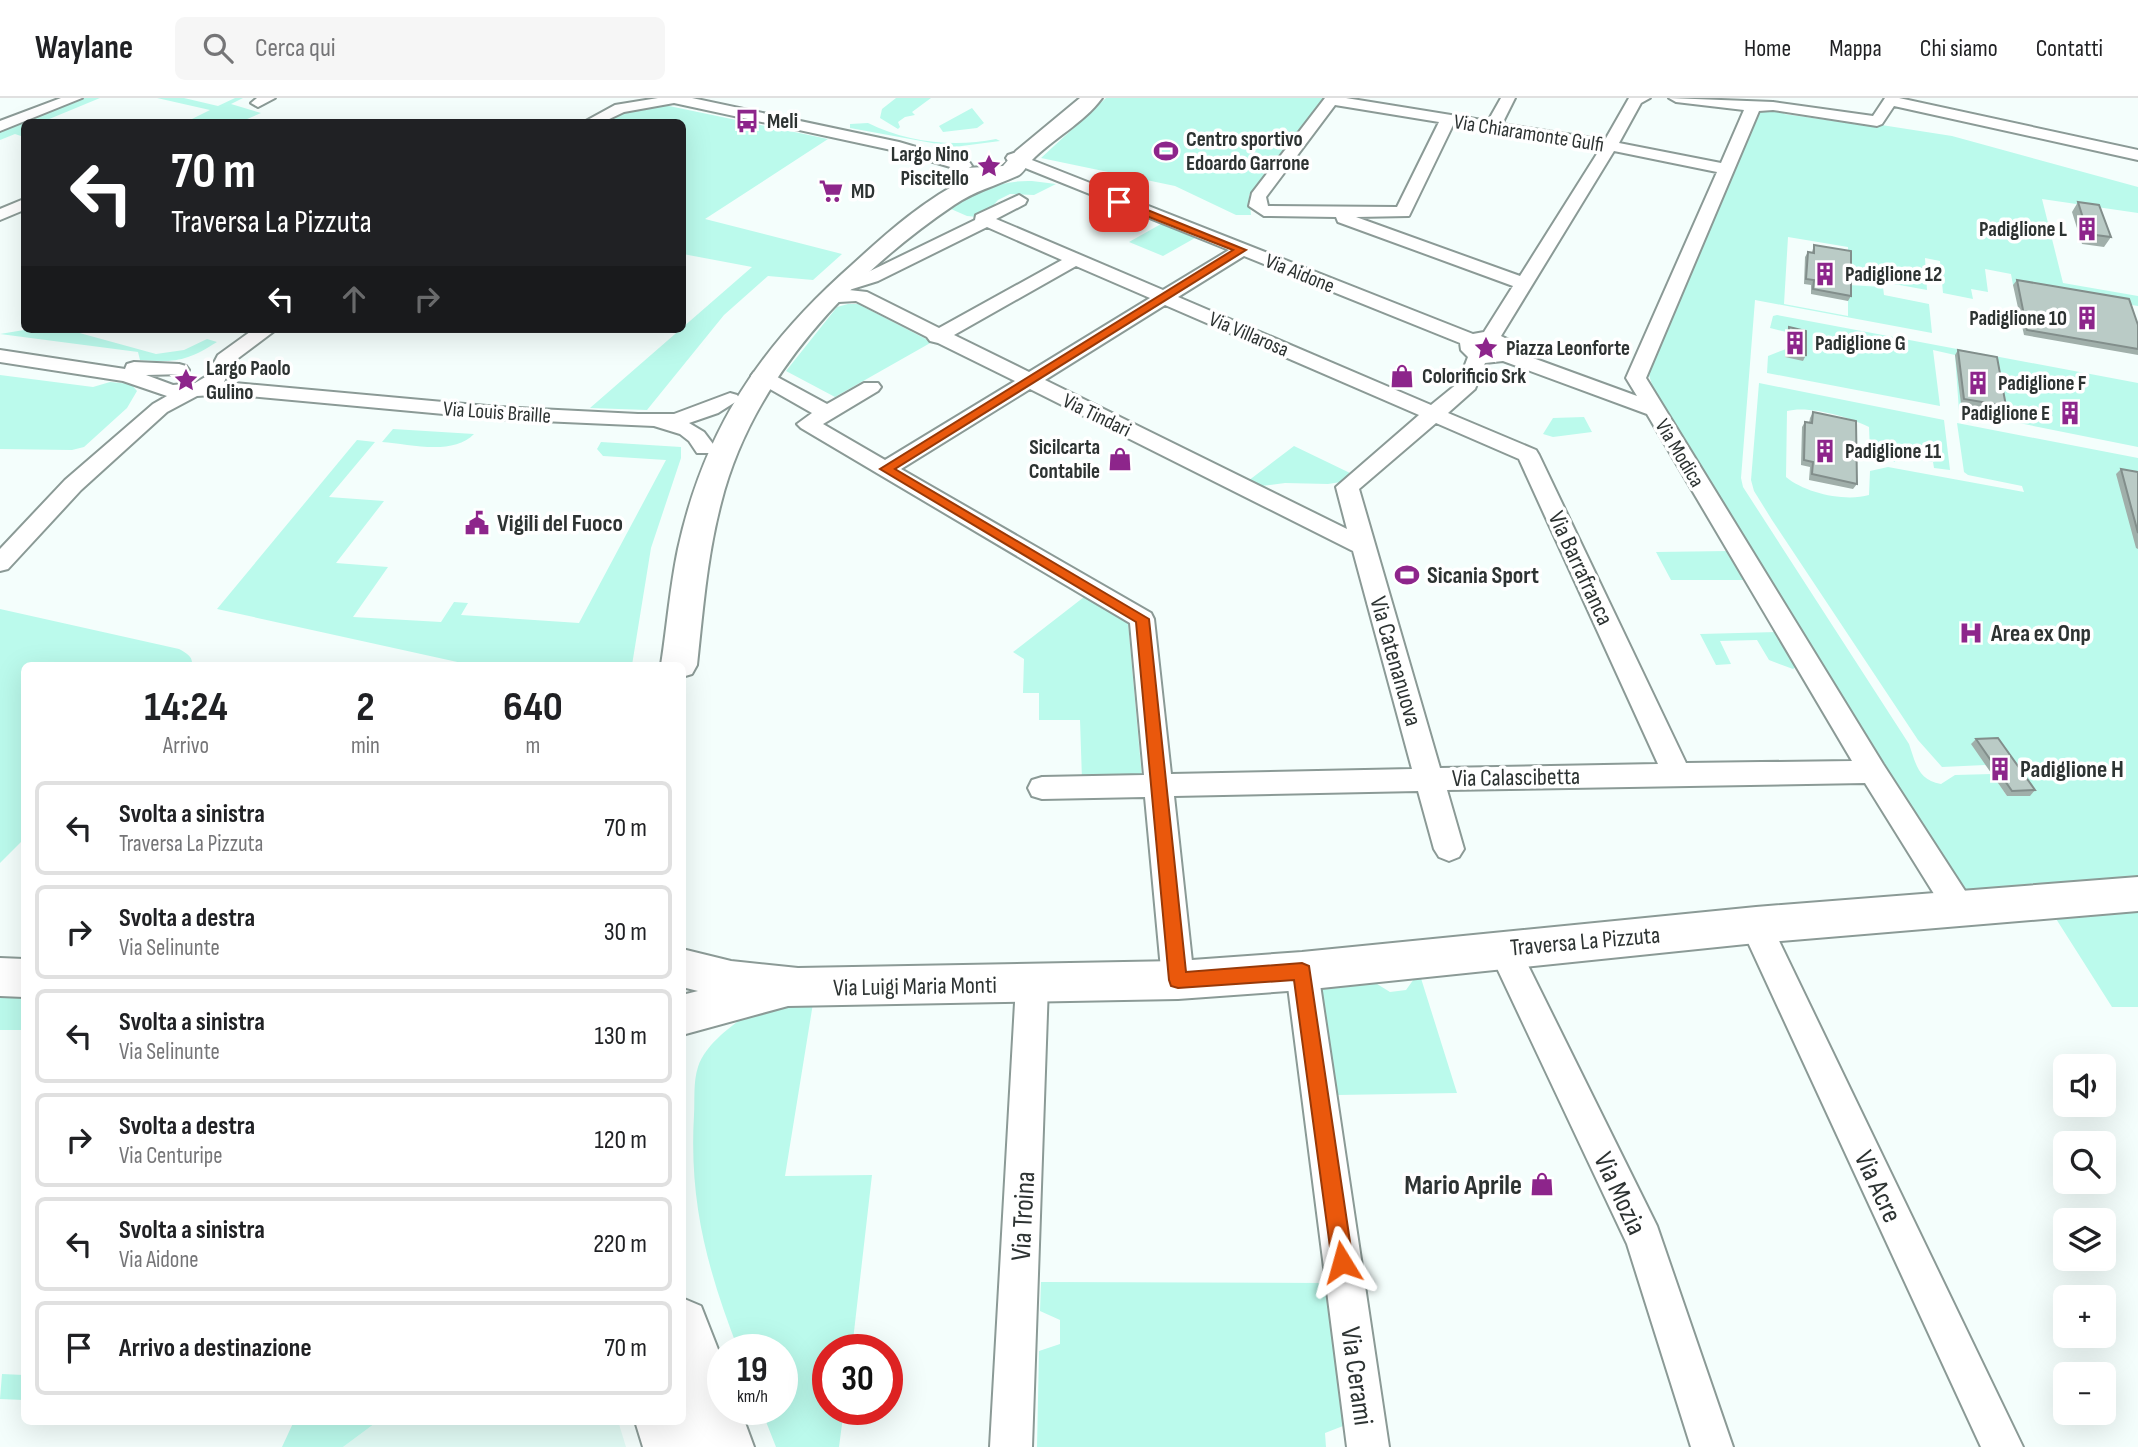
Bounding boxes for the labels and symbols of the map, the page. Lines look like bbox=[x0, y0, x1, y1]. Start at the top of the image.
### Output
bus stop icon: Meli bbox=[733, 107, 761, 135]
place label: Meli bbox=[767, 109, 798, 134]
street label: Via Chiaramonte Gulfi bbox=[1452, 109, 1606, 158]
place label: Centro sportivo Edoardo Garrone bbox=[1186, 127, 1310, 176]
sports icon: Centro sportivo Edoardo Garrone bbox=[1152, 137, 1180, 165]
place label: Largo Nino Piscitello bbox=[891, 142, 969, 191]
place icon: Largo Nino Piscitello bbox=[975, 152, 1003, 180]
pin bbox=[1089, 172, 1149, 232]
supermarket icon: MD bbox=[817, 177, 845, 205]
place label: MD bbox=[851, 179, 875, 204]
building icon: Padiglione L bbox=[2073, 215, 2101, 243]
place label: Padiglione L bbox=[1979, 217, 2067, 242]
street label: Via Aidone bbox=[1261, 248, 1338, 299]
building icon: Padiglione 12 bbox=[1811, 260, 1839, 288]
place label: Padiglione 12 bbox=[1845, 262, 1942, 287]
building icon: Padiglione 10 bbox=[2073, 304, 2101, 332]
place label: Padiglione 10 bbox=[1969, 306, 2067, 331]
street label: Via Villarosa bbox=[1205, 307, 1292, 362]
building icon: Padiglione G bbox=[1781, 329, 1809, 357]
place label: Padiglione G bbox=[1815, 331, 1906, 356]
place icon: Piazza Leonforte bbox=[1472, 334, 1500, 362]
place label: Piazza Leonforte bbox=[1506, 336, 1630, 361]
place label: Largo Paolo Gulino bbox=[206, 356, 291, 405]
shop icon: Colorificio Srk bbox=[1388, 362, 1416, 390]
place label: Colorificio Srk bbox=[1422, 364, 1526, 389]
place icon: Largo Paolo Gulino bbox=[172, 366, 200, 394]
building icon: Padiglione F bbox=[1964, 369, 1992, 397]
place label: Padiglione F bbox=[1998, 371, 2087, 396]
street label: Via Tindari bbox=[1059, 388, 1135, 443]
street label: Via Louis Braille bbox=[442, 396, 552, 429]
building icon: Padiglione E bbox=[2056, 399, 2084, 427]
place label: Padiglione E bbox=[1961, 401, 2050, 426]
street label: Via Modica bbox=[1650, 415, 1710, 492]
place label: Sicilcarta Contabile bbox=[1029, 435, 1100, 484]
building icon: Padiglione 11 bbox=[1811, 437, 1839, 465]
place label: Padiglione 11 bbox=[1845, 439, 1941, 464]
shop icon: Sicilcarta Contabile bbox=[1106, 445, 1134, 473]
street label: Via Barrafranca bbox=[1542, 507, 1620, 630]
public building icon: Vigili del Fuoco bbox=[463, 509, 491, 537]
place label: Vigili del Fuoco bbox=[497, 509, 623, 538]
sports icon: Sicania Sport bbox=[1393, 561, 1421, 589]
place label: Sicania Sport bbox=[1427, 561, 1539, 590]
street label: Via Catenanuova bbox=[1363, 593, 1428, 729]
hospital icon: Area ex Onp bbox=[1957, 619, 1985, 647]
place label: Area ex Onp bbox=[1990, 619, 2091, 648]
building icon: Padiglione H bbox=[1986, 755, 2014, 783]
place label: Padiglione H bbox=[2020, 755, 2124, 784]
street label: Via Calascibetta bbox=[1452, 762, 1580, 793]
street label: Traversa La Pizzuta bbox=[1509, 920, 1661, 963]
street label: Via Luigi Maria Monti bbox=[833, 971, 997, 1002]
street label: Via Acre bbox=[1847, 1146, 1908, 1228]
street label: Via Mozia bbox=[1586, 1147, 1653, 1240]
place label: Mario Aprile bbox=[1404, 1169, 1522, 1202]
shop icon: Mario Aprile bbox=[1528, 1170, 1556, 1198]
street label: Via Troina bbox=[1005, 1171, 1042, 1262]
position arrow bbox=[1305, 1225, 1379, 1299]
street label: Via Cerami bbox=[1333, 1325, 1380, 1428]
speed limit sign: 30 bbox=[812, 1334, 903, 1425]

